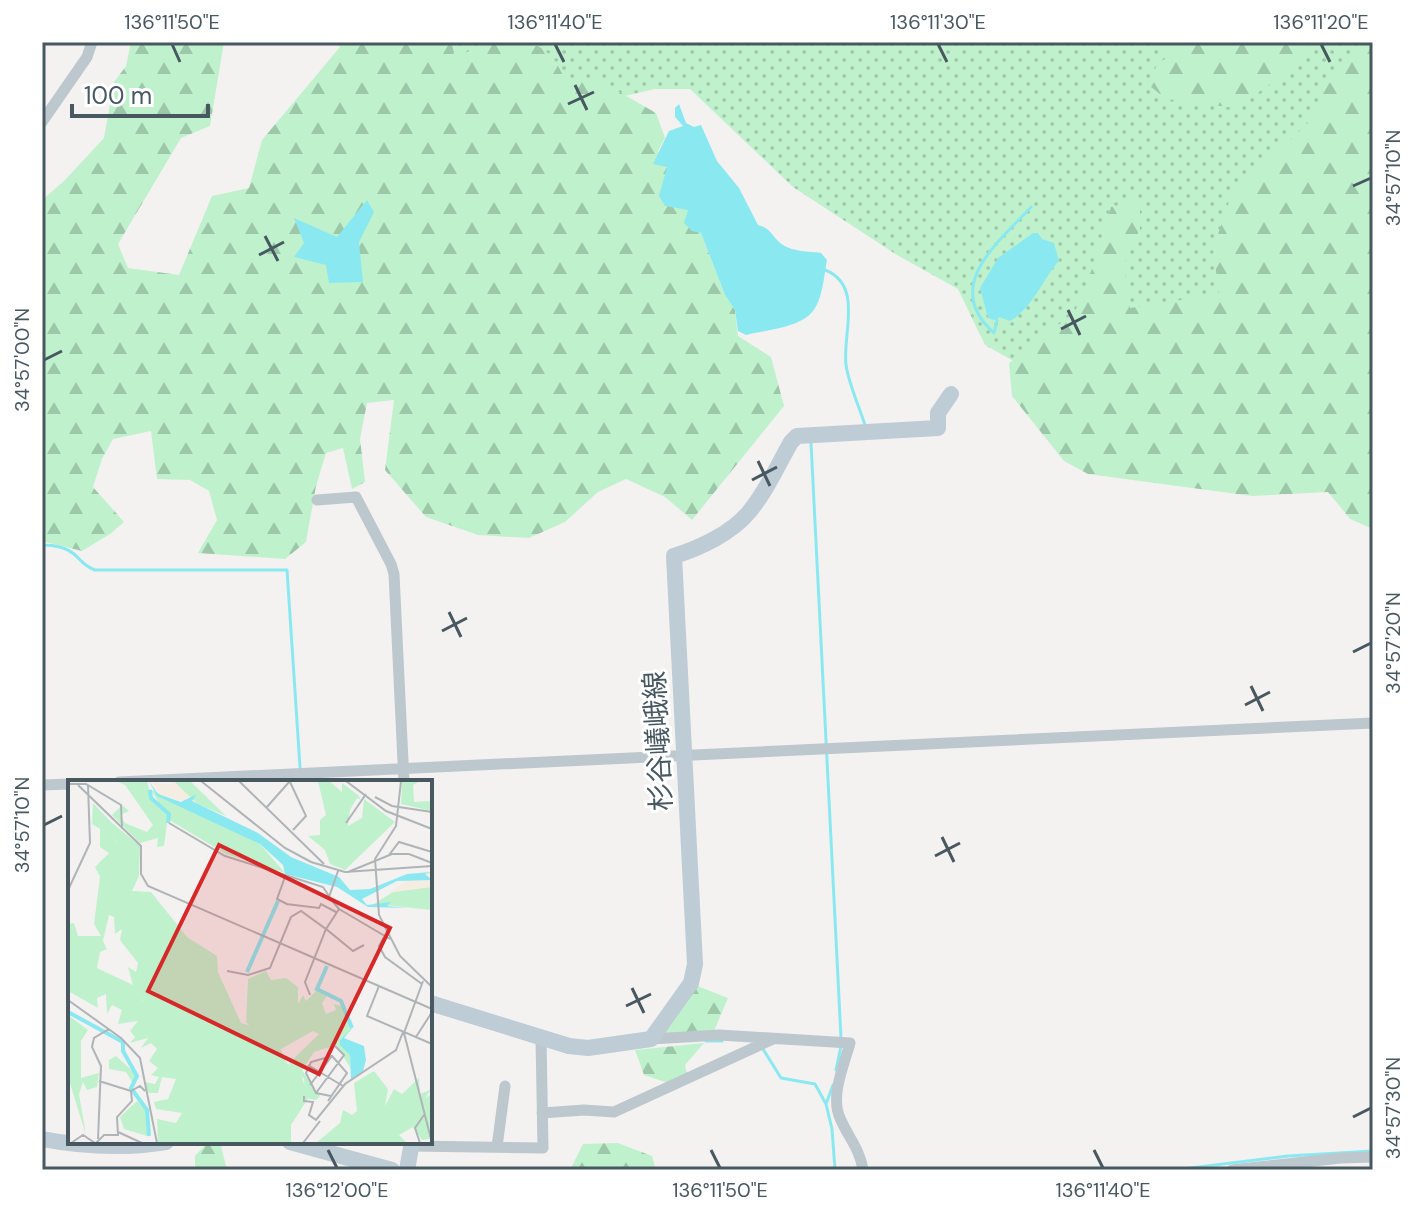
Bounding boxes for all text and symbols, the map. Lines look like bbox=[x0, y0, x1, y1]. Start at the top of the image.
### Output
text: 136°11'50"E bbox=[124, 9, 220, 35]
text: 136°11'40"E bbox=[507, 9, 603, 35]
text: 136°11'30"E bbox=[890, 9, 986, 35]
text: 136°11'20"E bbox=[1273, 9, 1369, 35]
scale bar bbox=[72, 68, 208, 118]
text: 100 m bbox=[84, 80, 152, 111]
text: 34°57'10"N bbox=[1380, 130, 1406, 226]
text: 34°57'00"N bbox=[9, 308, 35, 412]
text: 34°57'20"N bbox=[1380, 592, 1406, 694]
street label: 杉谷嶬峨線 bbox=[636, 670, 680, 812]
text: 34°57'10"N bbox=[9, 777, 35, 873]
inset map bbox=[68, 780, 432, 1144]
text: 34°57'30"N bbox=[1380, 1057, 1406, 1159]
text: 136°12'00"E bbox=[286, 1177, 388, 1203]
text: 136°11'50"E bbox=[672, 1177, 768, 1203]
text: 136°11'40"E bbox=[1055, 1177, 1151, 1203]

